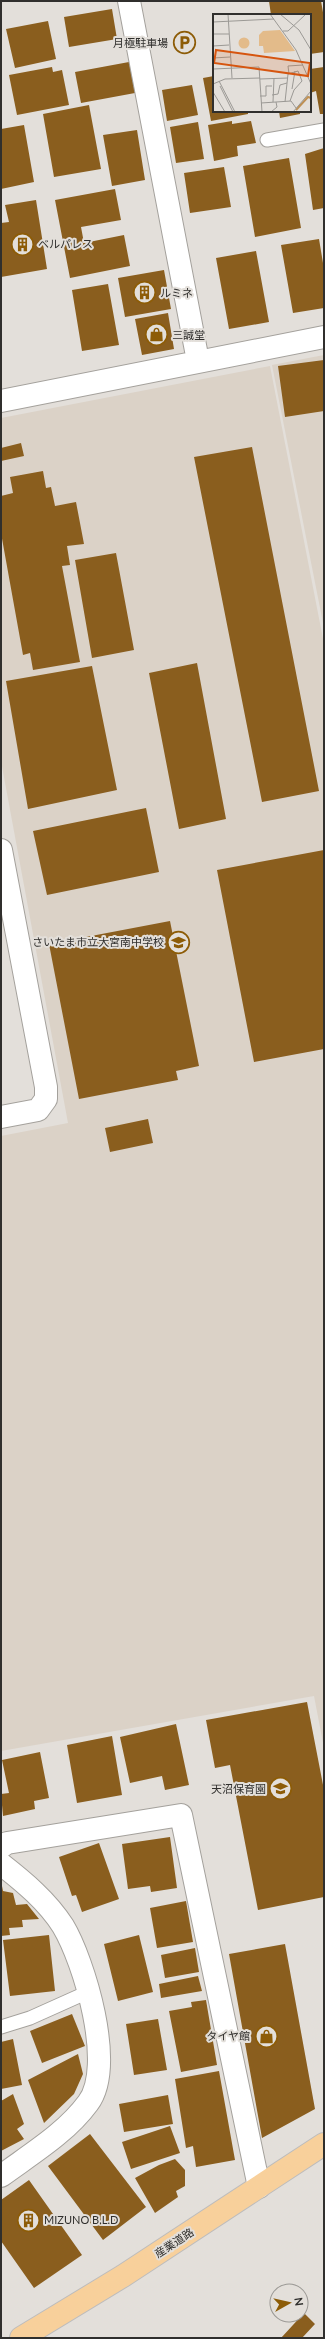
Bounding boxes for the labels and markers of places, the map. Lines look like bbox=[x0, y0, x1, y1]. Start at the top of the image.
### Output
parking icon: 月極駐車場 bbox=[171, 30, 197, 56]
place label: 月極駐車場 bbox=[113, 36, 168, 49]
building icon: ベルパレス bbox=[9, 231, 35, 257]
place label: ベルパレス bbox=[38, 237, 93, 250]
building icon: ルミネ bbox=[131, 280, 157, 306]
place label: ルミネ bbox=[160, 286, 193, 299]
shop icon: 三誠堂 bbox=[143, 322, 169, 348]
place label: 三誠堂 bbox=[172, 328, 205, 341]
school or university icon: さいたま市立大宮南中学校 bbox=[166, 929, 192, 955]
place label: さいたま市立大宮南中学校 bbox=[32, 935, 164, 948]
school or university icon: 天沼保育園 bbox=[268, 1776, 294, 1802]
place label: 天沼保育園 bbox=[211, 1782, 266, 1795]
shop icon: タイヤ館 bbox=[253, 2023, 279, 2049]
place label: タイヤ館 bbox=[206, 2029, 250, 2042]
building icon: MIZUNO B.L.D bbox=[16, 2207, 42, 2233]
place label: MIZUNO B.L.D bbox=[44, 2213, 118, 2226]

